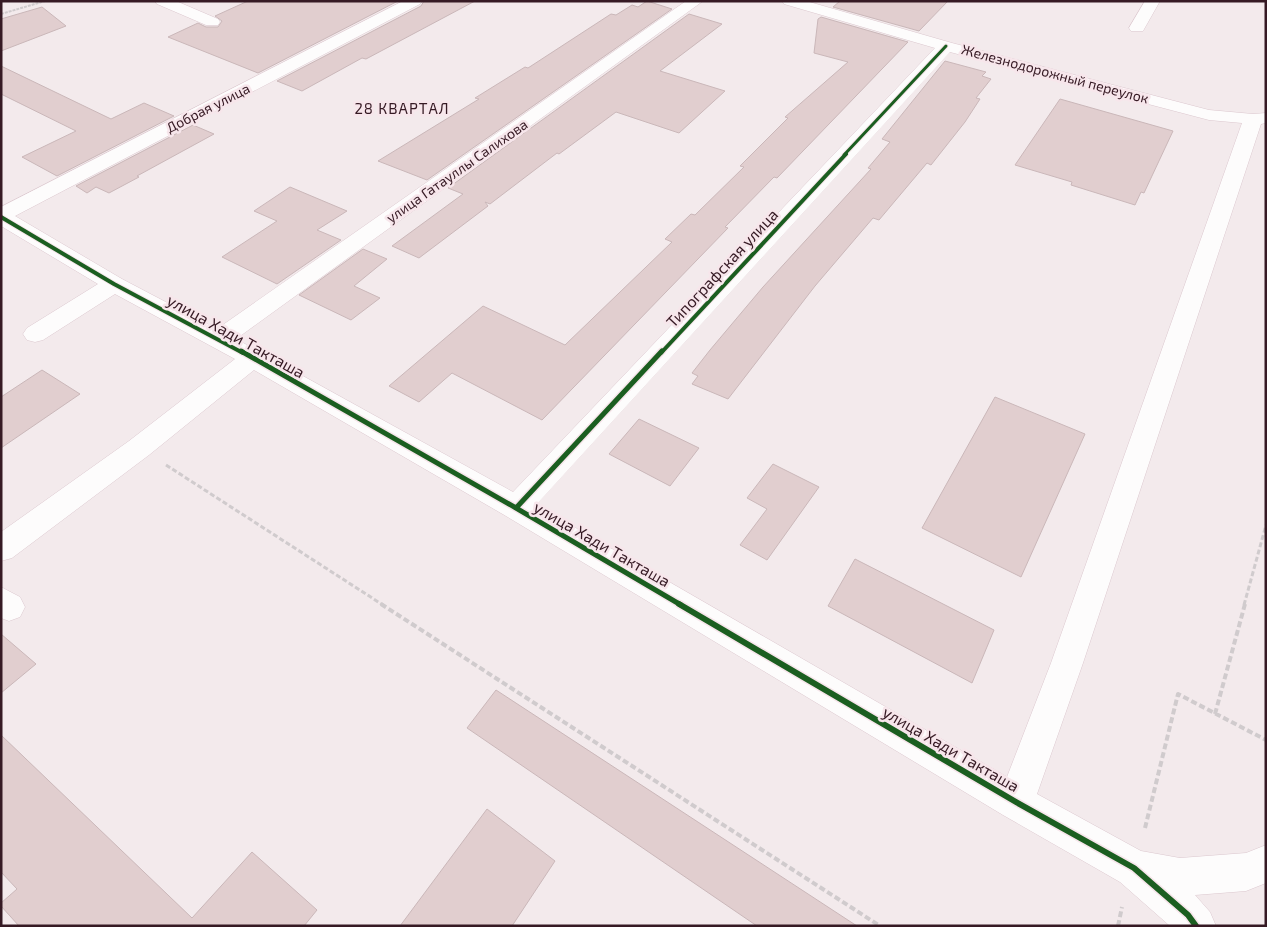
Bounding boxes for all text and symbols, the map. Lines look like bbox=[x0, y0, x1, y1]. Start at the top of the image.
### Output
street label: Железнодорожный переулок bbox=[960, 40, 1151, 107]
street label: Добрая улица bbox=[163, 79, 252, 136]
district label: 28 КВАРТАЛ bbox=[354, 99, 450, 117]
street label: улица Гатауллы Салихова bbox=[383, 115, 531, 226]
street label: Типографская улица bbox=[662, 205, 782, 331]
street label: улица Хади Такташа bbox=[164, 290, 308, 382]
street label: улица Хади Такташа bbox=[530, 497, 674, 591]
street label: улица Хади Такташа bbox=[879, 702, 1023, 796]

